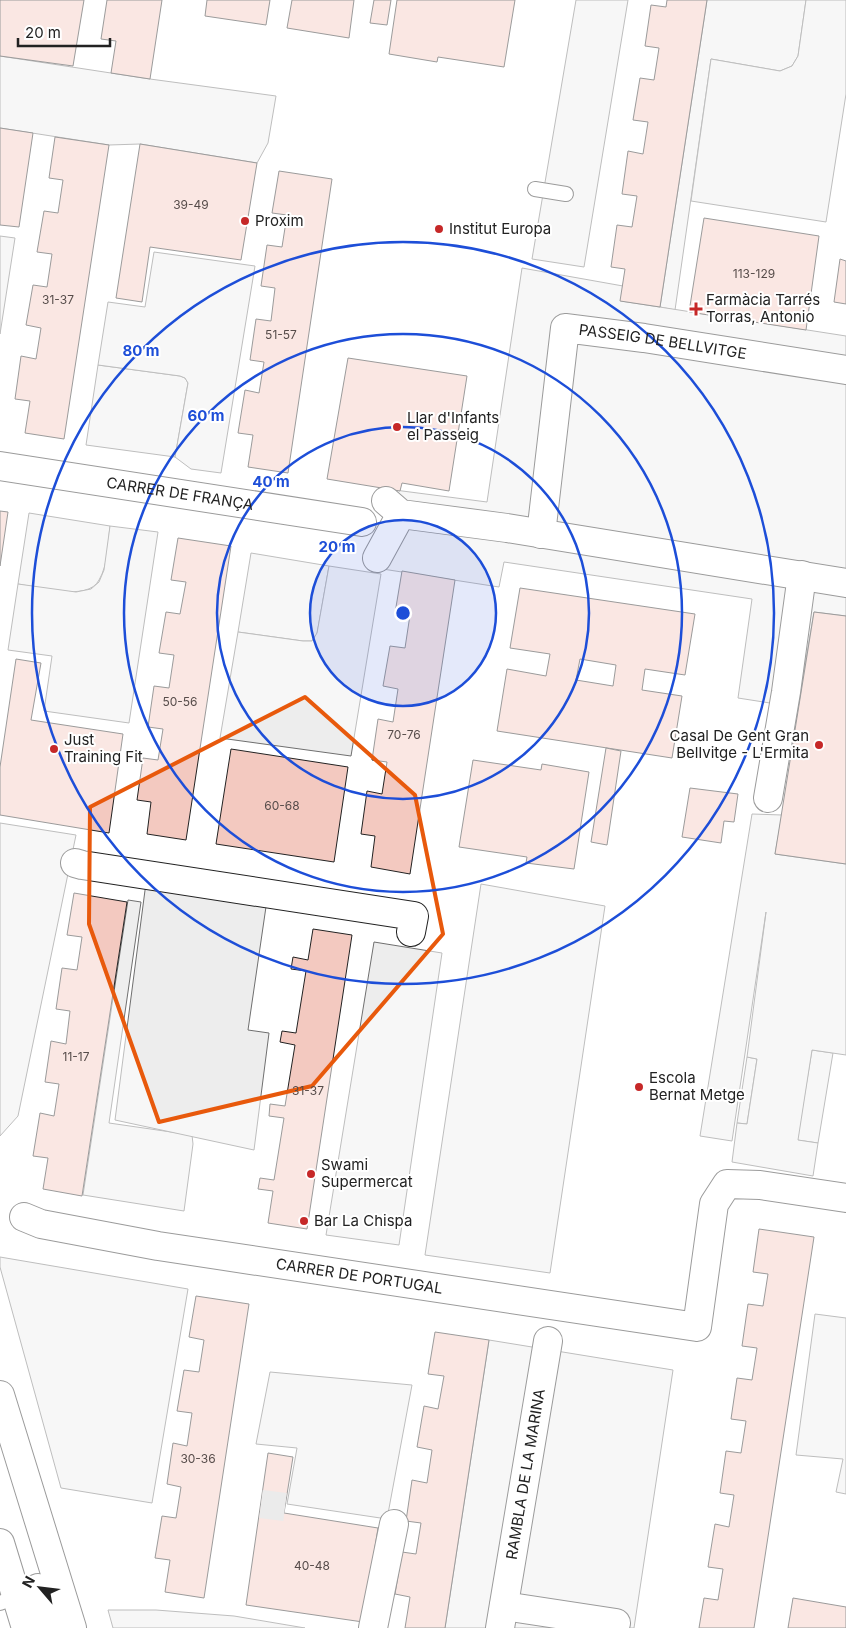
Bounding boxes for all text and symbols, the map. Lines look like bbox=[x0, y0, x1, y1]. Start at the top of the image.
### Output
scale bar bbox=[18, 15, 110, 47]
text: 20 m bbox=[25, 23, 61, 42]
house number: 39-49 bbox=[173, 197, 209, 212]
place label: Proxim bbox=[255, 211, 304, 230]
marker: Proxim bbox=[239, 215, 251, 227]
place label: Institut Europa bbox=[449, 219, 551, 238]
marker: Institut Europa bbox=[433, 223, 445, 235]
house number: 113-129 bbox=[733, 266, 775, 281]
place label: Farmàcia Tarrés Torras, Antonio bbox=[706, 290, 820, 326]
house number: 31-37 bbox=[42, 292, 74, 307]
marker: Farmàcia Tarrés Torras, Antonio bbox=[690, 303, 702, 315]
street label: PASSEIG DE BELLVITGE bbox=[578, 320, 748, 363]
house number: 51-57 bbox=[265, 327, 297, 342]
text: 80 m bbox=[122, 341, 160, 360]
text: 60 m bbox=[187, 406, 225, 425]
place label: Llar d'Infants el Passeig bbox=[407, 408, 499, 444]
marker: Llar d'Infants el Passeig bbox=[391, 421, 403, 433]
text: 40 m bbox=[252, 472, 290, 491]
street label: CARRER DE FRANÇA bbox=[105, 473, 255, 514]
text: 20 m bbox=[319, 537, 355, 556]
centre of rings bbox=[394, 604, 412, 622]
house number: 50-56 bbox=[162, 694, 198, 709]
place label: Casal De Gent Gran Bellvitge - L'Ermita bbox=[670, 726, 809, 762]
house number: 70-76 bbox=[387, 727, 421, 742]
place label: Just Training Fit bbox=[64, 730, 143, 766]
marker: Casal De Gent Gran Bellvitge - L'Ermita bbox=[813, 739, 825, 751]
marker: Just Training Fit bbox=[48, 743, 60, 755]
house number: 60-68 bbox=[264, 798, 300, 813]
house number: 11-17 bbox=[63, 1049, 90, 1064]
place label: Escola Bernat Metge bbox=[649, 1068, 745, 1104]
marker: Escola Bernat Metge bbox=[633, 1081, 645, 1093]
house number: 31-37 bbox=[292, 1083, 324, 1098]
place label: Swami Supermercat bbox=[321, 1155, 413, 1191]
marker: Swami Supermercat bbox=[305, 1168, 317, 1180]
place label: Bar La Chispa bbox=[314, 1211, 412, 1230]
marker: Bar La Chispa bbox=[298, 1215, 310, 1227]
street label: CARRER DE PORTUGAL bbox=[275, 1254, 444, 1298]
street label: RAMBLA DE LA MARINA bbox=[502, 1387, 549, 1561]
house number: 30-36 bbox=[180, 1451, 216, 1466]
house number: 40-48 bbox=[294, 1558, 330, 1573]
north arrow bbox=[15, 1563, 65, 1613]
text: N bbox=[18, 1573, 38, 1590]

